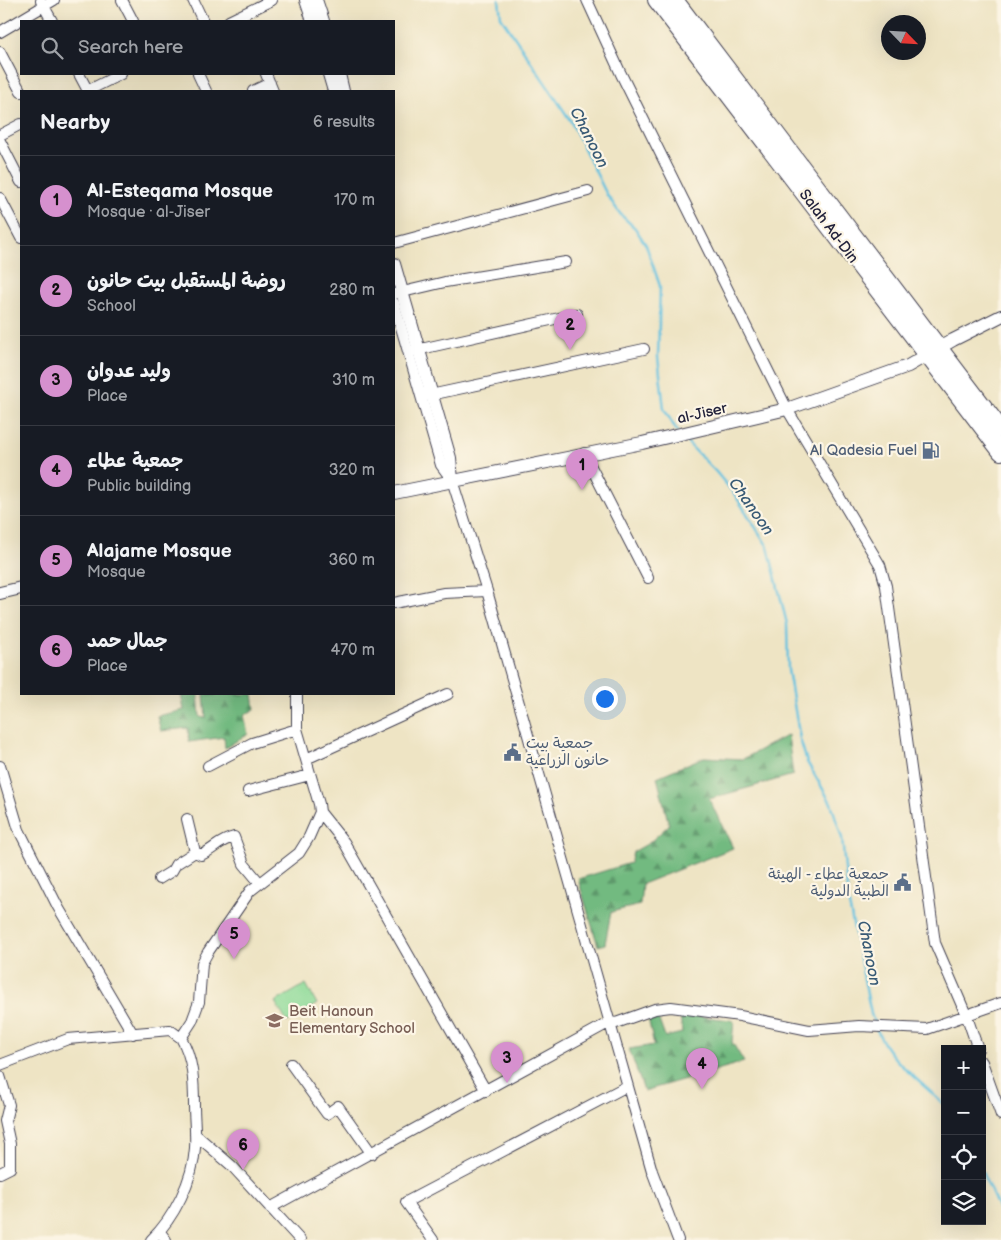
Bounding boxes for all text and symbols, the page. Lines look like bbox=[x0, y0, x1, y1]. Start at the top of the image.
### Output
north arrow bbox=[881, 15, 926, 60]
search box bbox=[20, 20, 395, 75]
icon: search bbox=[38, 34, 66, 62]
text: Search here bbox=[78, 36, 183, 59]
water label: Chanoon bbox=[565, 104, 612, 171]
text: Nearby bbox=[40, 110, 110, 135]
text: 6 results bbox=[313, 113, 375, 132]
text: Al-Esteqama Mosque bbox=[87, 180, 273, 203]
street label: Salah Ad-Din bbox=[795, 186, 863, 267]
text: 1 bbox=[53, 191, 59, 210]
text: 170 m bbox=[334, 191, 375, 210]
text: Mosque · al-Jiser bbox=[87, 203, 210, 222]
text: روضة المستقبل بيت حانون bbox=[87, 270, 286, 293]
text: 2 bbox=[51, 281, 61, 300]
text: 280 m bbox=[329, 281, 375, 300]
text: School bbox=[87, 297, 136, 316]
pin: 2 bbox=[554, 309, 586, 350]
text: وليد عدوان bbox=[87, 360, 171, 383]
text: 3 bbox=[51, 371, 61, 390]
text: 310 m bbox=[332, 371, 375, 390]
text: Place bbox=[87, 387, 128, 406]
street label: al-Jiser bbox=[675, 398, 730, 428]
fuel station icon: Al Qadesia Fuel bbox=[921, 440, 941, 460]
place label: Al Qadesia Fuel bbox=[810, 441, 917, 460]
pin: 1 bbox=[566, 449, 598, 490]
text: جمعية عطاء bbox=[87, 450, 183, 473]
text: 4 bbox=[51, 461, 61, 480]
text: 320 m bbox=[329, 461, 375, 480]
water label: Chanoon bbox=[724, 474, 777, 539]
text: Public building bbox=[87, 477, 191, 496]
text: Alajame Mosque bbox=[87, 540, 232, 563]
text: 5 bbox=[51, 551, 61, 570]
text: 360 m bbox=[328, 551, 375, 570]
text: Mosque bbox=[87, 563, 146, 582]
text: جمال حمد bbox=[87, 630, 168, 653]
text: 6 bbox=[51, 641, 61, 660]
text: 470 m bbox=[330, 641, 375, 660]
text: Place bbox=[87, 657, 128, 676]
your location bbox=[592, 686, 618, 712]
place label: جمعية بيت حانون الزراعية bbox=[526, 734, 609, 770]
public building icon: جمعية بيت حانون الزراعية bbox=[502, 742, 522, 762]
place label: جمعية عطاء - الهيئة الطبية الدولية bbox=[768, 865, 889, 901]
public building icon: جمعية عطاء - الهيئة الطبية الدولية bbox=[893, 873, 913, 893]
pin: 5 bbox=[218, 918, 250, 959]
water label: Chanoon bbox=[853, 919, 884, 987]
place label: Beit Hanoun Elementary School bbox=[289, 1002, 415, 1038]
school or university icon: Beit Hanoun Elementary School bbox=[265, 1010, 285, 1030]
pin: 3 bbox=[491, 1042, 523, 1083]
map controls bbox=[941, 1045, 986, 1225]
button: + bbox=[941, 1045, 986, 1090]
pin: 4 bbox=[686, 1048, 718, 1089]
button: − bbox=[941, 1090, 986, 1135]
pin: 6 bbox=[227, 1129, 259, 1170]
button: locate bbox=[941, 1135, 986, 1180]
button: layers bbox=[941, 1180, 986, 1225]

